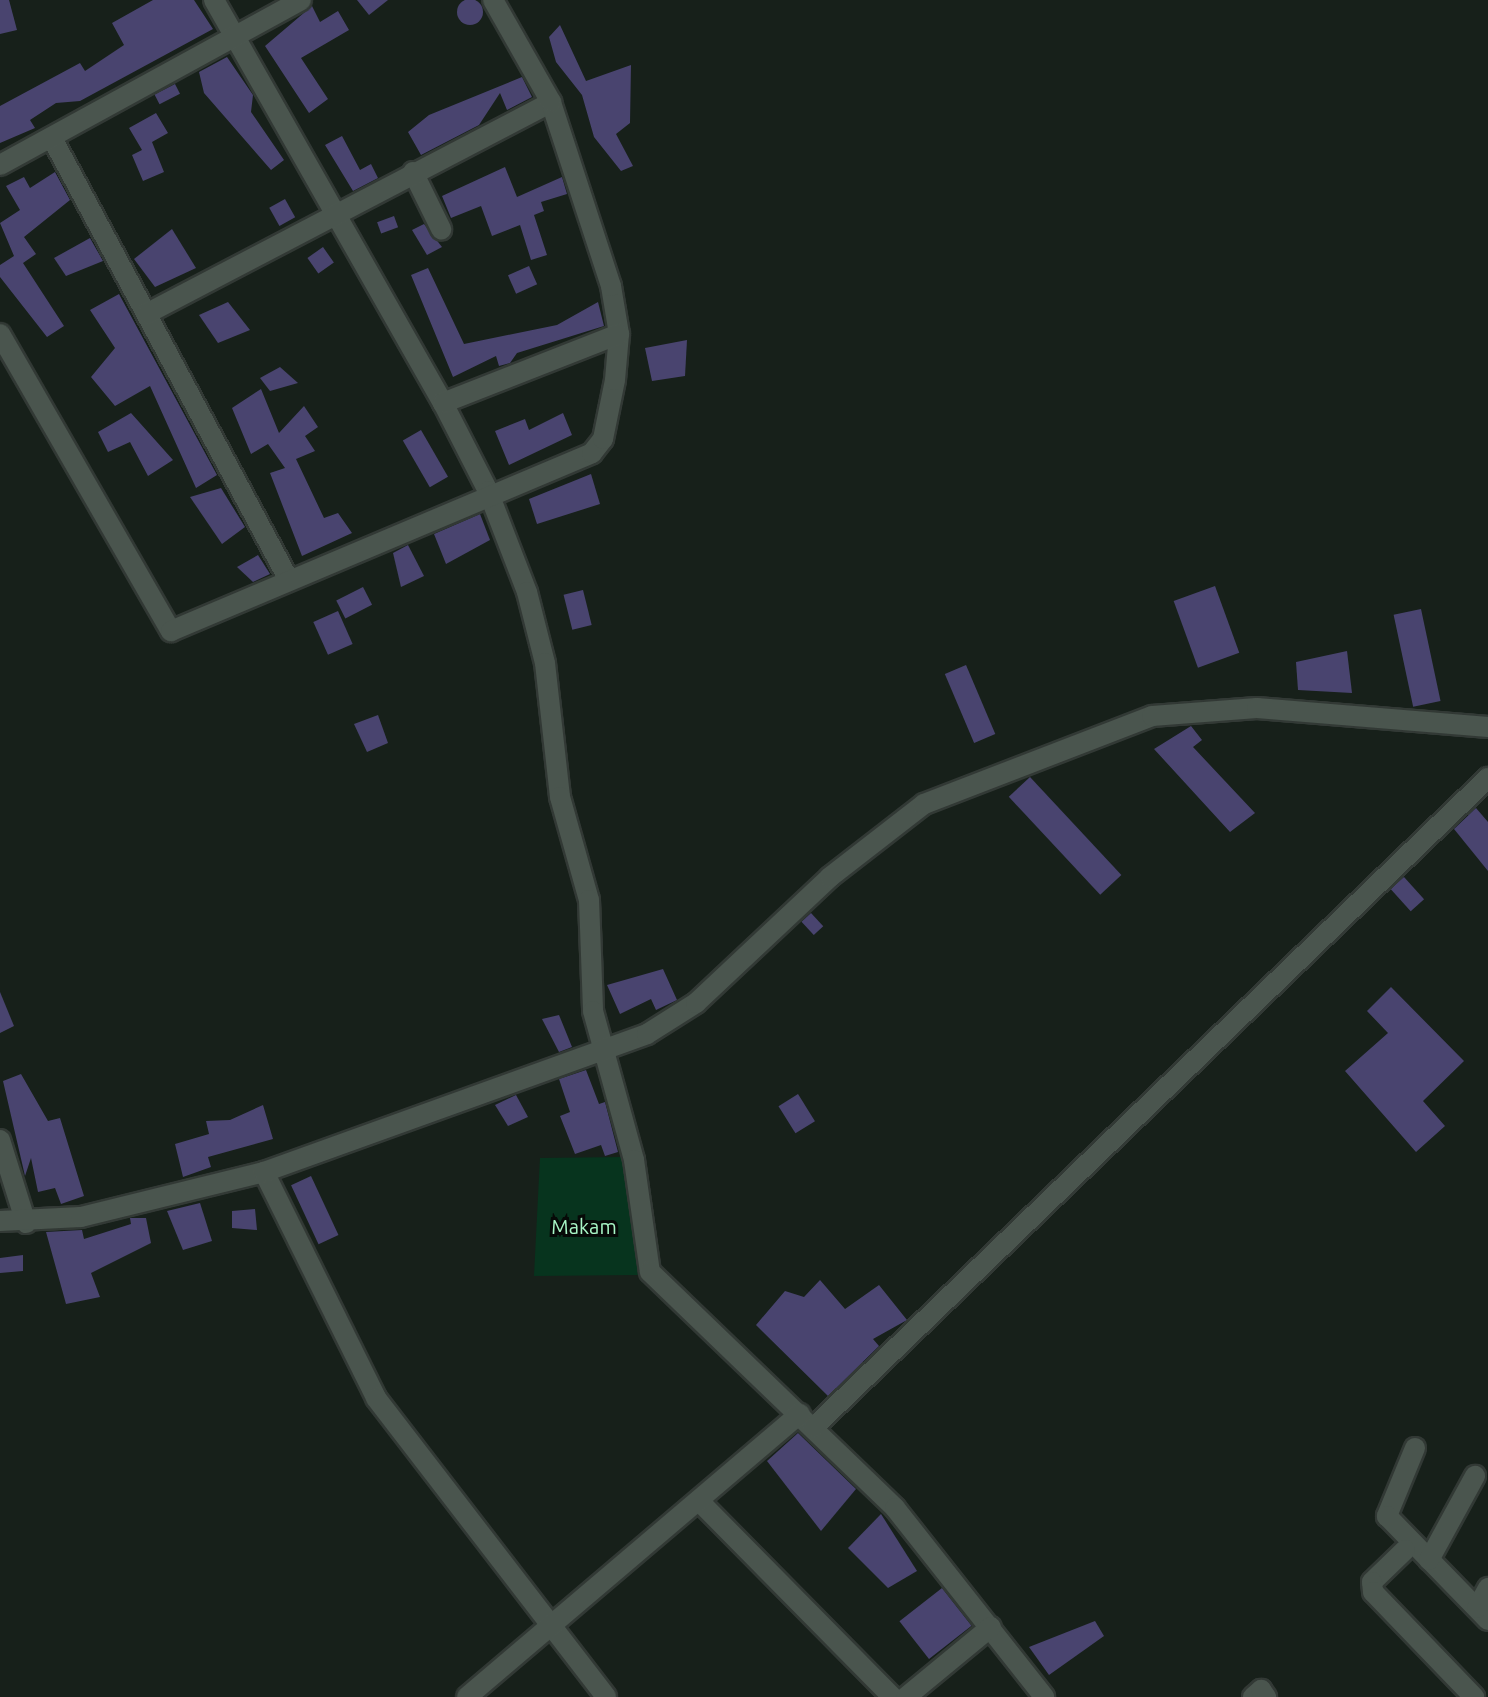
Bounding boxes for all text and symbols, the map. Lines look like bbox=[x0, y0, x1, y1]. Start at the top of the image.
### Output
park label: Makam bbox=[551, 1214, 617, 1238]

